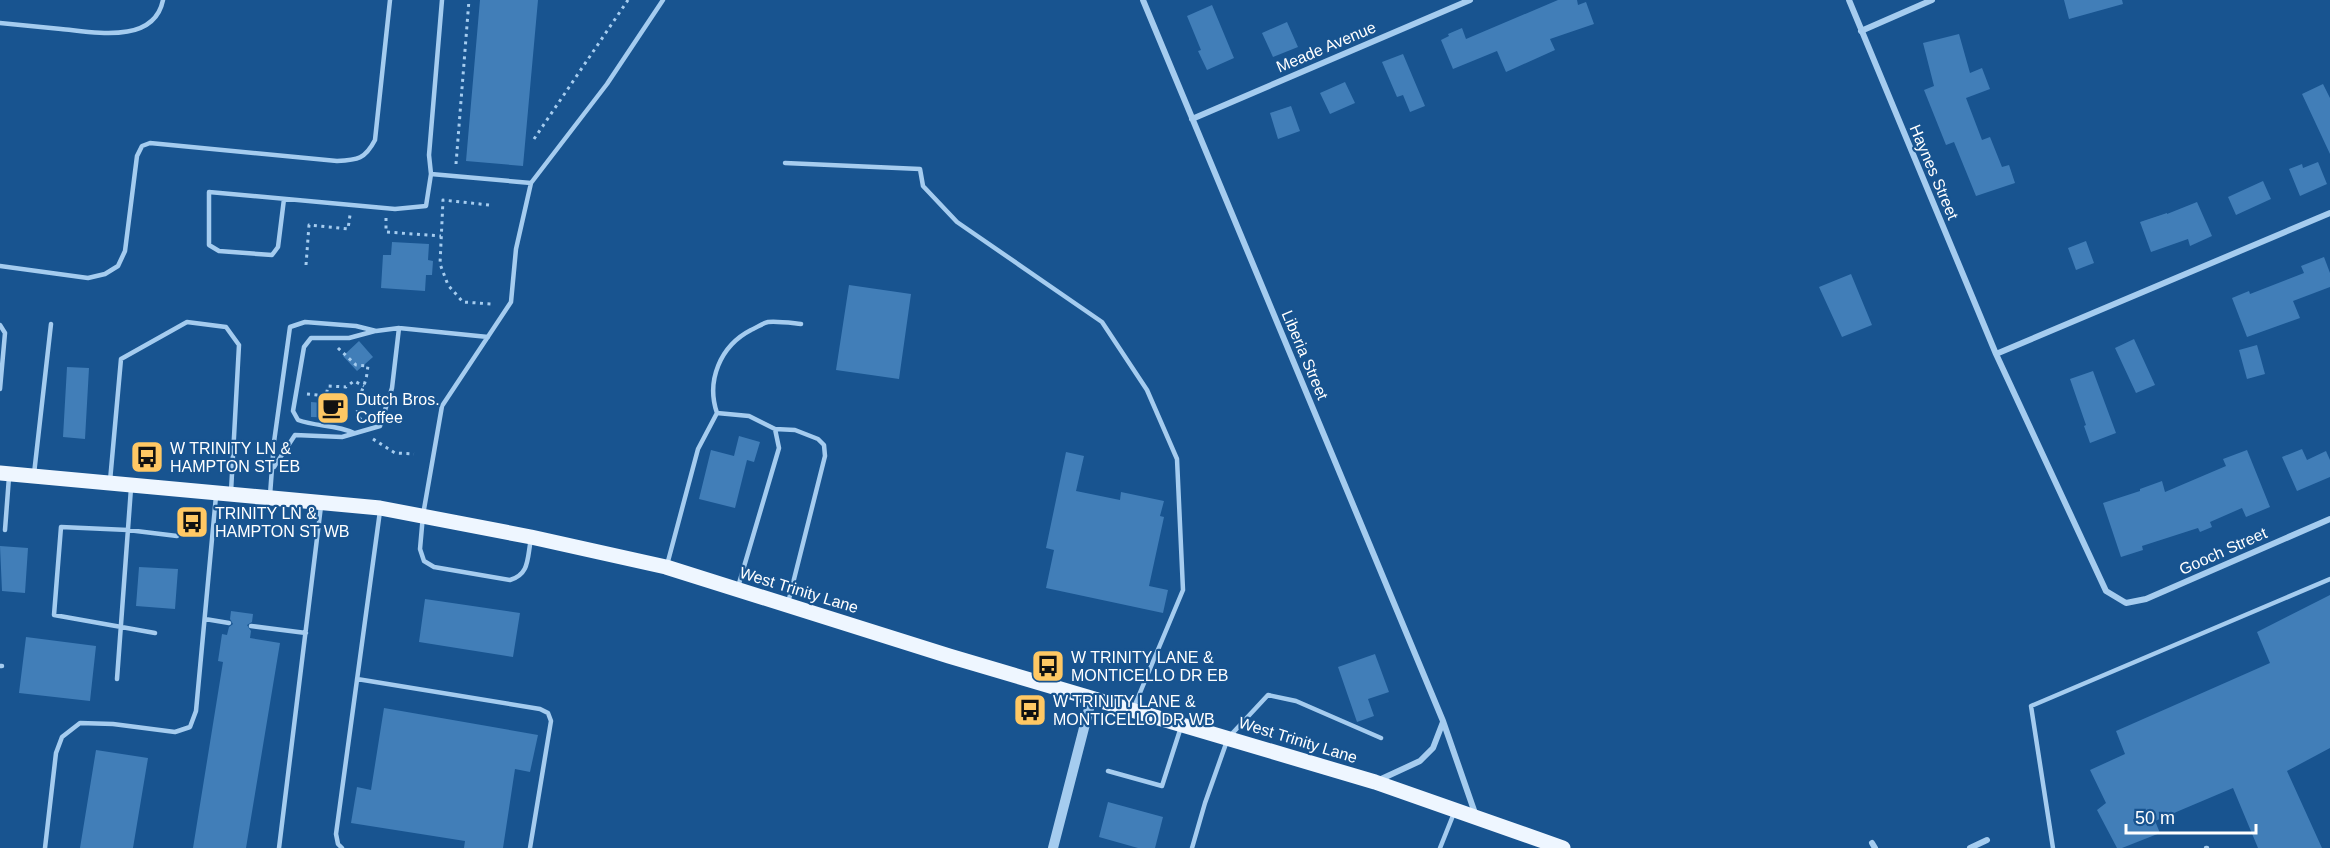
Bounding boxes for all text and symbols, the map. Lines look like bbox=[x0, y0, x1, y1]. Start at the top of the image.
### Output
street label: Meade Avenue bbox=[1274, 18, 1378, 76]
street label: Haynes Street bbox=[1906, 122, 1962, 222]
street label: Liberia Street bbox=[1279, 308, 1332, 403]
cafe icon: Dutch Bros. Coffee bbox=[315, 390, 351, 426]
place label: Dutch Bros. Coffee bbox=[356, 391, 440, 426]
bus stop icon: W TRINITY LN & HAMPTON ST EB bbox=[129, 439, 165, 475]
place label: W TRINITY LN & HAMPTON ST EB bbox=[170, 440, 300, 475]
bus stop icon: TRINITY LN & HAMPTON ST WB bbox=[174, 504, 210, 540]
place label: TRINITY LN & HAMPTON ST WB bbox=[215, 505, 350, 540]
street label: Gooch Street bbox=[2176, 524, 2270, 578]
street label: West Trinity Lane bbox=[738, 564, 861, 616]
bus stop icon: W TRINITY LANE & MONTICELLO DR EB bbox=[1030, 648, 1066, 684]
place label: W TRINITY LANE & MONTICELLO DR EB bbox=[1071, 649, 1228, 684]
bus stop icon: W TRINITY LANE & MONTICELLO DR WB bbox=[1012, 692, 1048, 728]
place label: W TRINITY LANE & MONTICELLO DR WB bbox=[1053, 693, 1215, 728]
street label: West Trinity Lane bbox=[1237, 714, 1360, 766]
scale bar bbox=[2126, 797, 2256, 835]
text: 50 m bbox=[2135, 808, 2175, 828]

